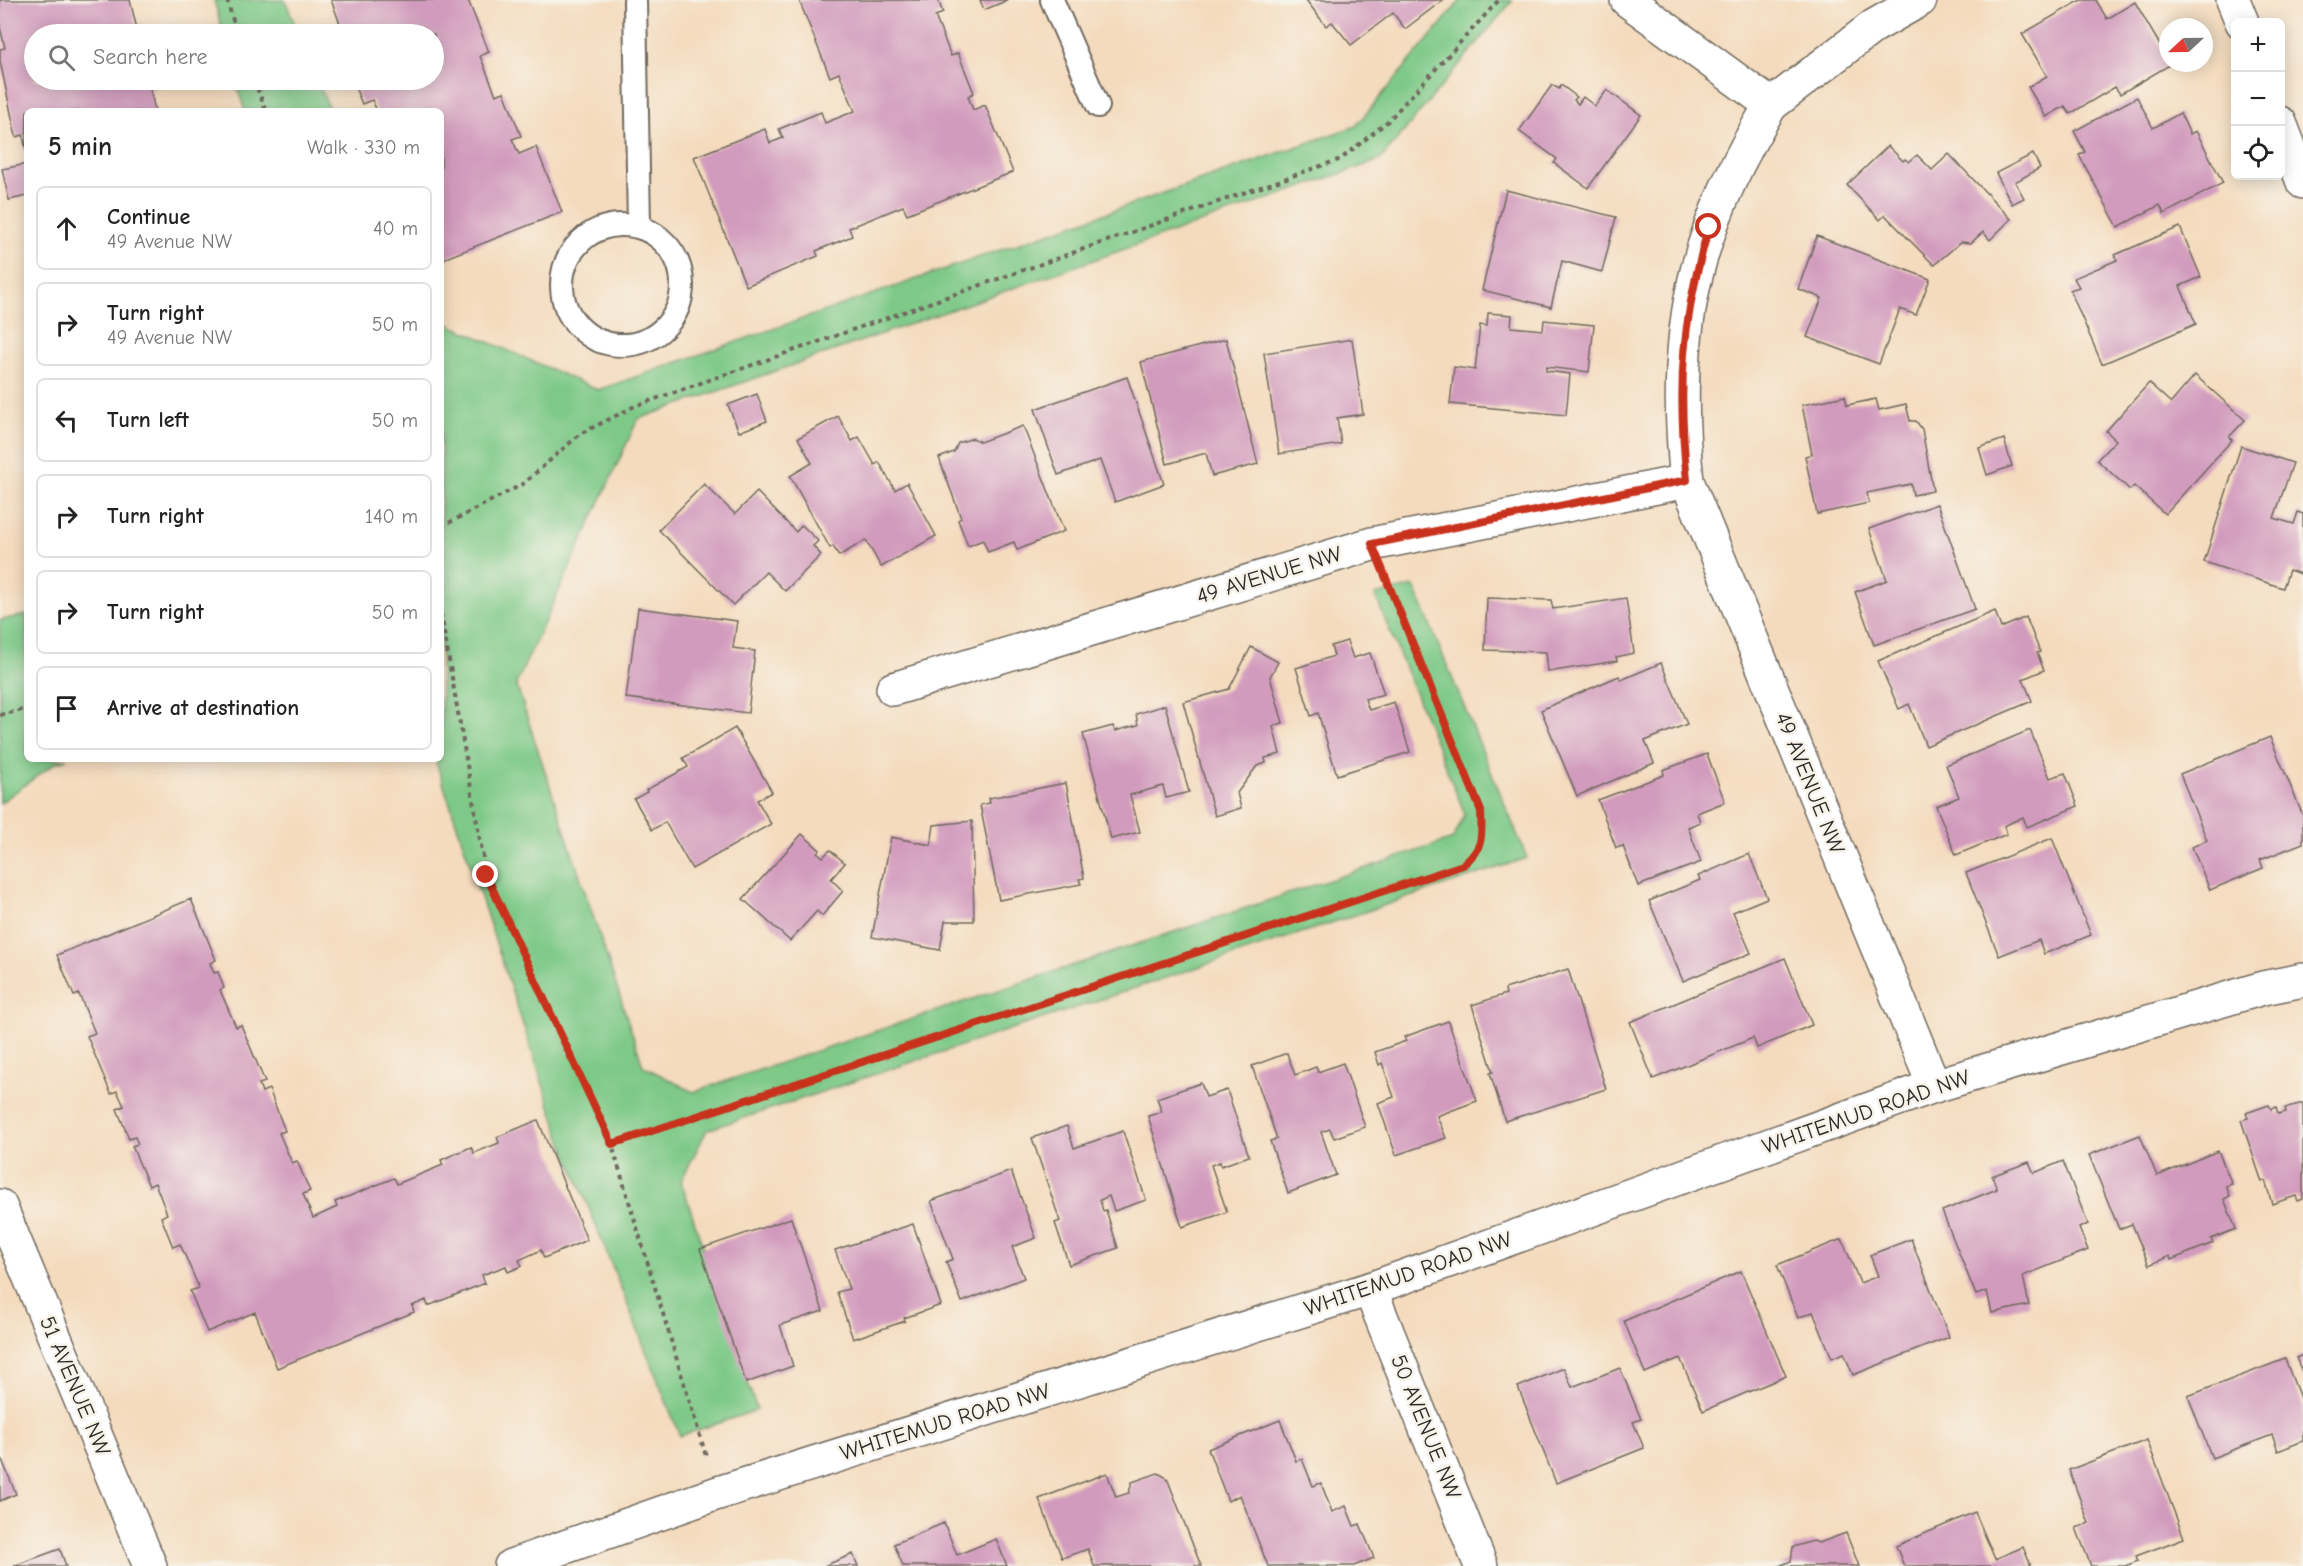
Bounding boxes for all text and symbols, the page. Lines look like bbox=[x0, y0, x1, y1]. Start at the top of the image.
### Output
north arrow bbox=[2159, 18, 2213, 72]
map controls bbox=[2231, 18, 2285, 180]
button: + bbox=[2231, 18, 2285, 72]
search box bbox=[24, 24, 444, 90]
icon: search bbox=[45, 41, 78, 74]
text: Search here bbox=[93, 44, 208, 70]
button: − bbox=[2231, 72, 2285, 126]
button: locate bbox=[2231, 126, 2285, 180]
text: 5 min bbox=[48, 132, 112, 162]
text: Walk · 330 m bbox=[307, 136, 420, 159]
text: Continue bbox=[107, 204, 190, 230]
icon: ahead bbox=[50, 212, 83, 245]
route start bbox=[1695, 213, 1721, 239]
text: 40 m bbox=[373, 217, 418, 240]
text: 49 Avenue NW bbox=[107, 230, 232, 253]
text: Turn right bbox=[107, 300, 204, 326]
icon: right bbox=[50, 308, 83, 341]
text: 50 m bbox=[372, 313, 418, 336]
text: 49 Avenue NW bbox=[107, 326, 232, 349]
icon: left bbox=[50, 404, 83, 437]
text: Turn left bbox=[107, 407, 189, 433]
text: 50 m bbox=[372, 409, 418, 432]
icon: right bbox=[50, 500, 83, 533]
text: Turn right bbox=[107, 503, 204, 529]
text: 140 m bbox=[365, 505, 418, 528]
street label: 49 AVENUE NW bbox=[1193, 541, 1345, 609]
icon: right bbox=[50, 596, 83, 629]
text: Turn right bbox=[107, 599, 204, 625]
text: 50 m bbox=[372, 601, 418, 624]
icon: arrive bbox=[50, 692, 83, 725]
text: Arrive at destination bbox=[107, 695, 299, 721]
street label: 49 AVENUE NW bbox=[1770, 708, 1850, 858]
route end bbox=[472, 861, 498, 887]
street label: WHITEMUD ROAD NW bbox=[1759, 1064, 1973, 1160]
street label: WHITEMUD ROAD NW bbox=[1301, 1226, 1515, 1322]
street label: 51 AVENUE NW bbox=[34, 1312, 116, 1460]
street label: 50 AVENUE NW bbox=[1385, 1351, 1467, 1503]
street label: WHITEMUD ROAD NW bbox=[837, 1378, 1053, 1466]

